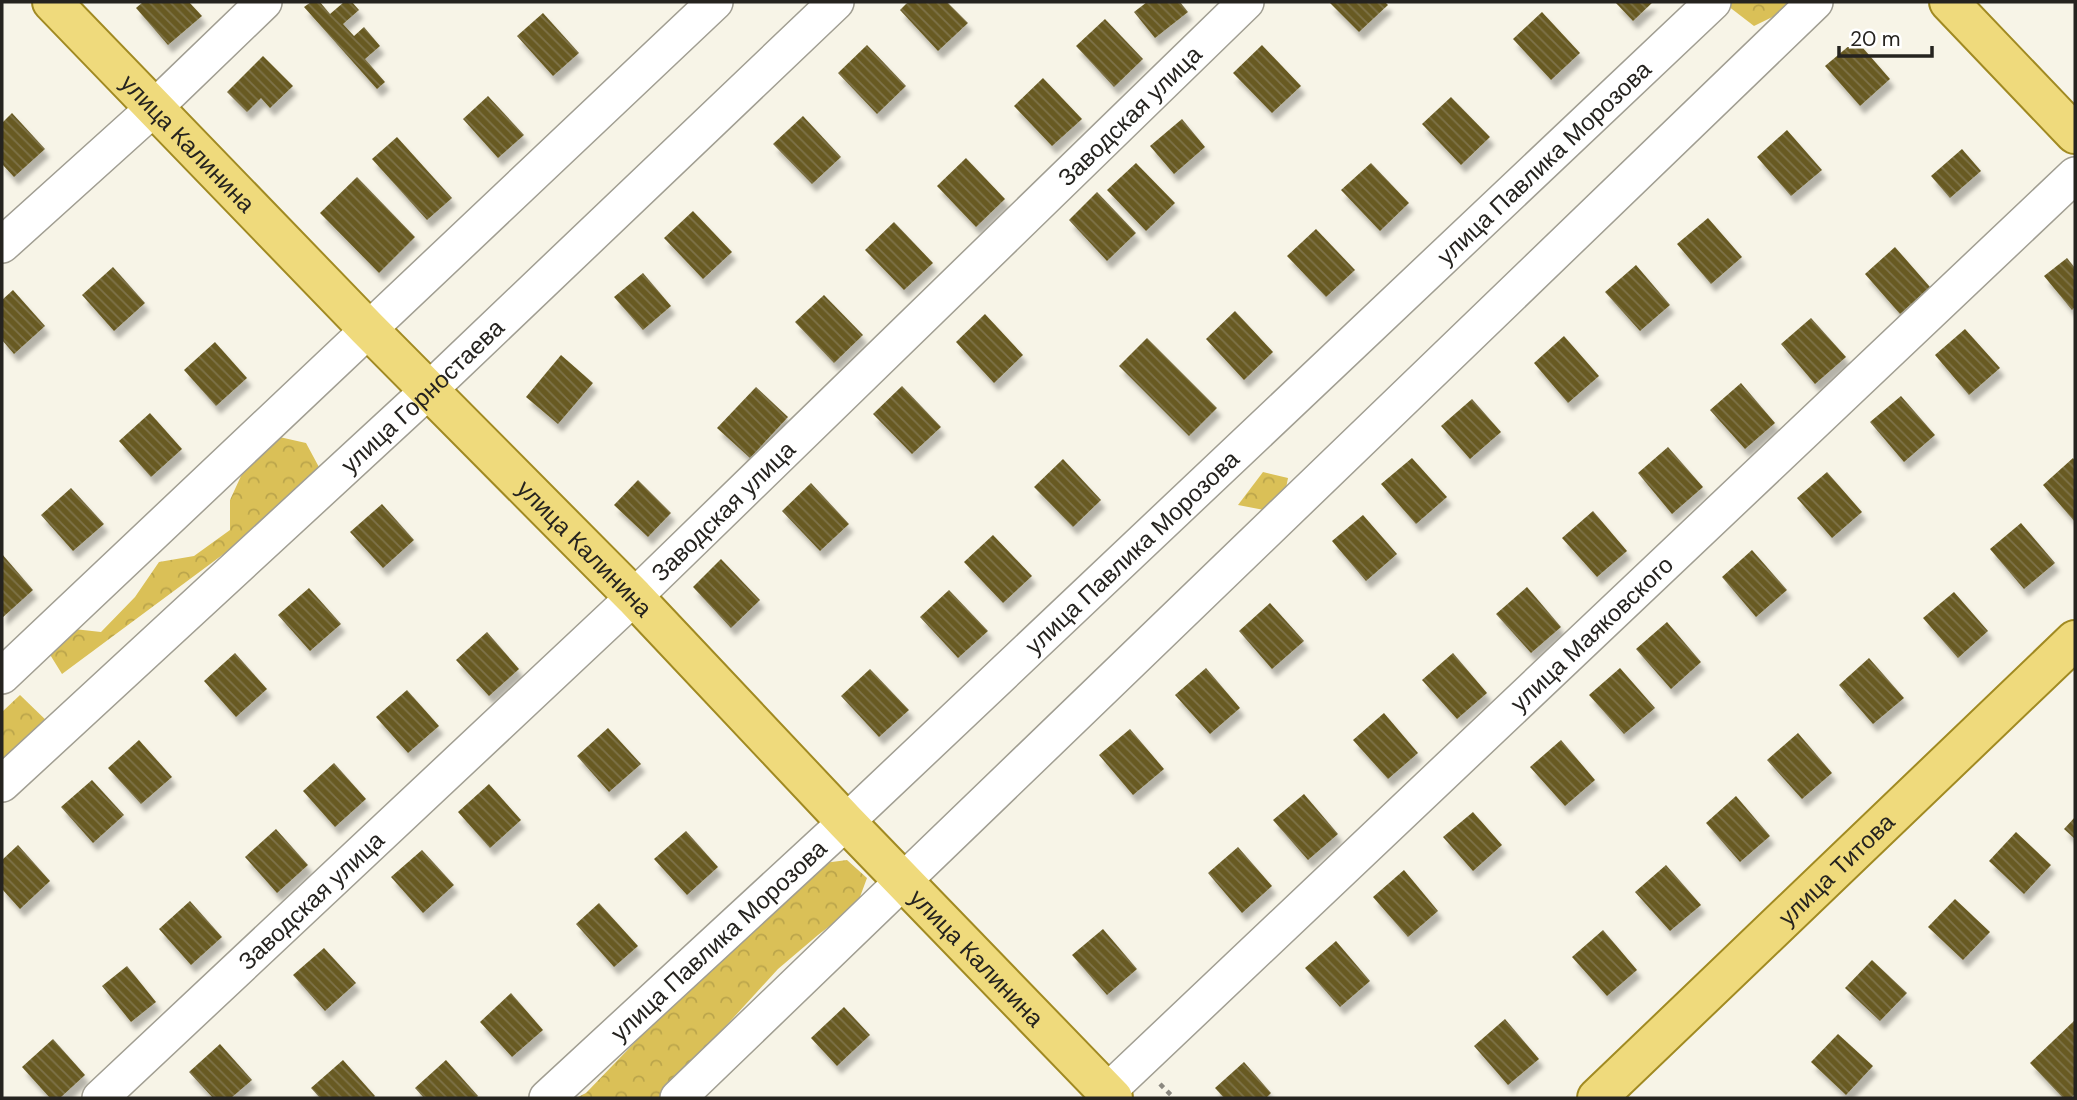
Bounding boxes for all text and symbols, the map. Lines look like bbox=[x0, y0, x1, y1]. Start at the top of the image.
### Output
scale bar bbox=[1839, 14, 1932, 58]
text: 20 m bbox=[1850, 25, 1901, 53]
street label: Заводская улица bbox=[1051, 38, 1208, 192]
street label: улица Павлика Морозова bbox=[1430, 53, 1658, 271]
street label: улица Калинина bbox=[114, 67, 262, 219]
street label: улица Горностаева bbox=[334, 311, 511, 480]
street label: Заводская улица bbox=[644, 433, 802, 588]
street label: улица Павлика Морозова bbox=[1018, 443, 1246, 661]
street label: улица Калинина bbox=[511, 473, 660, 623]
street label: улица Маяковского bbox=[1503, 549, 1679, 718]
street label: улица Титова bbox=[1771, 806, 1901, 932]
street label: Заводская улица bbox=[231, 824, 391, 976]
street label: улица Павлика Морозова bbox=[604, 832, 833, 1047]
street label: улица Калинина bbox=[903, 882, 1051, 1034]

